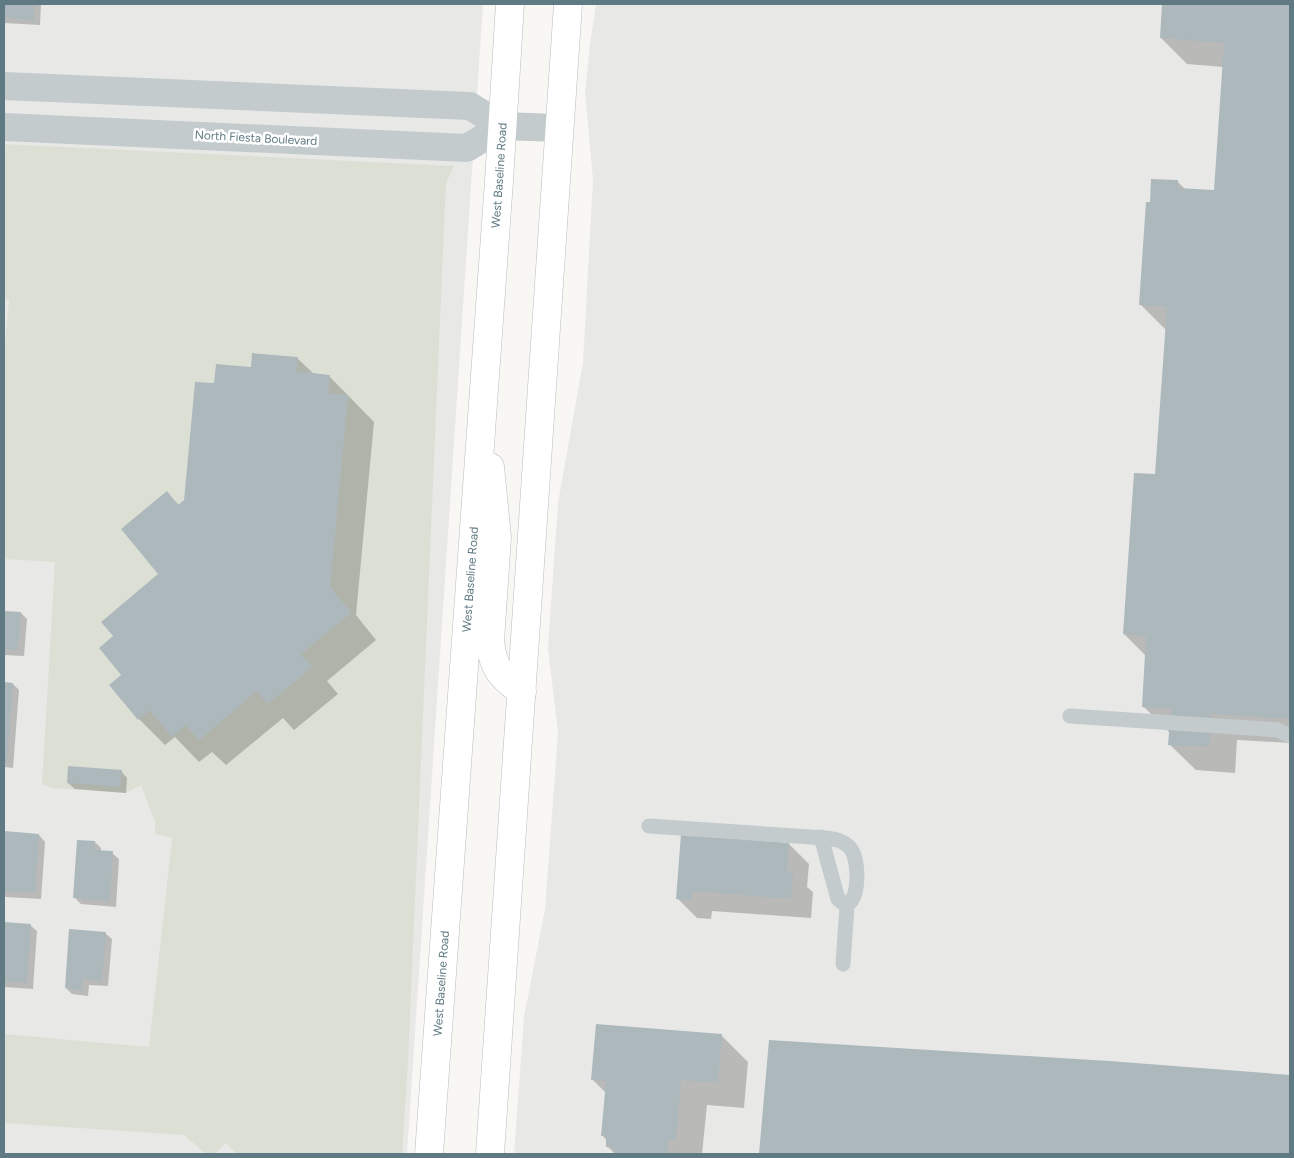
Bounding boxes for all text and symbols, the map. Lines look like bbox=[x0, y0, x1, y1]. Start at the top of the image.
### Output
street label: West Baseline Road bbox=[489, 122, 510, 229]
street label: North Fiesta Boulevard bbox=[194, 128, 318, 148]
street label: West Baseline Road bbox=[460, 526, 481, 633]
street label: West Baseline Road bbox=[430, 930, 452, 1037]

